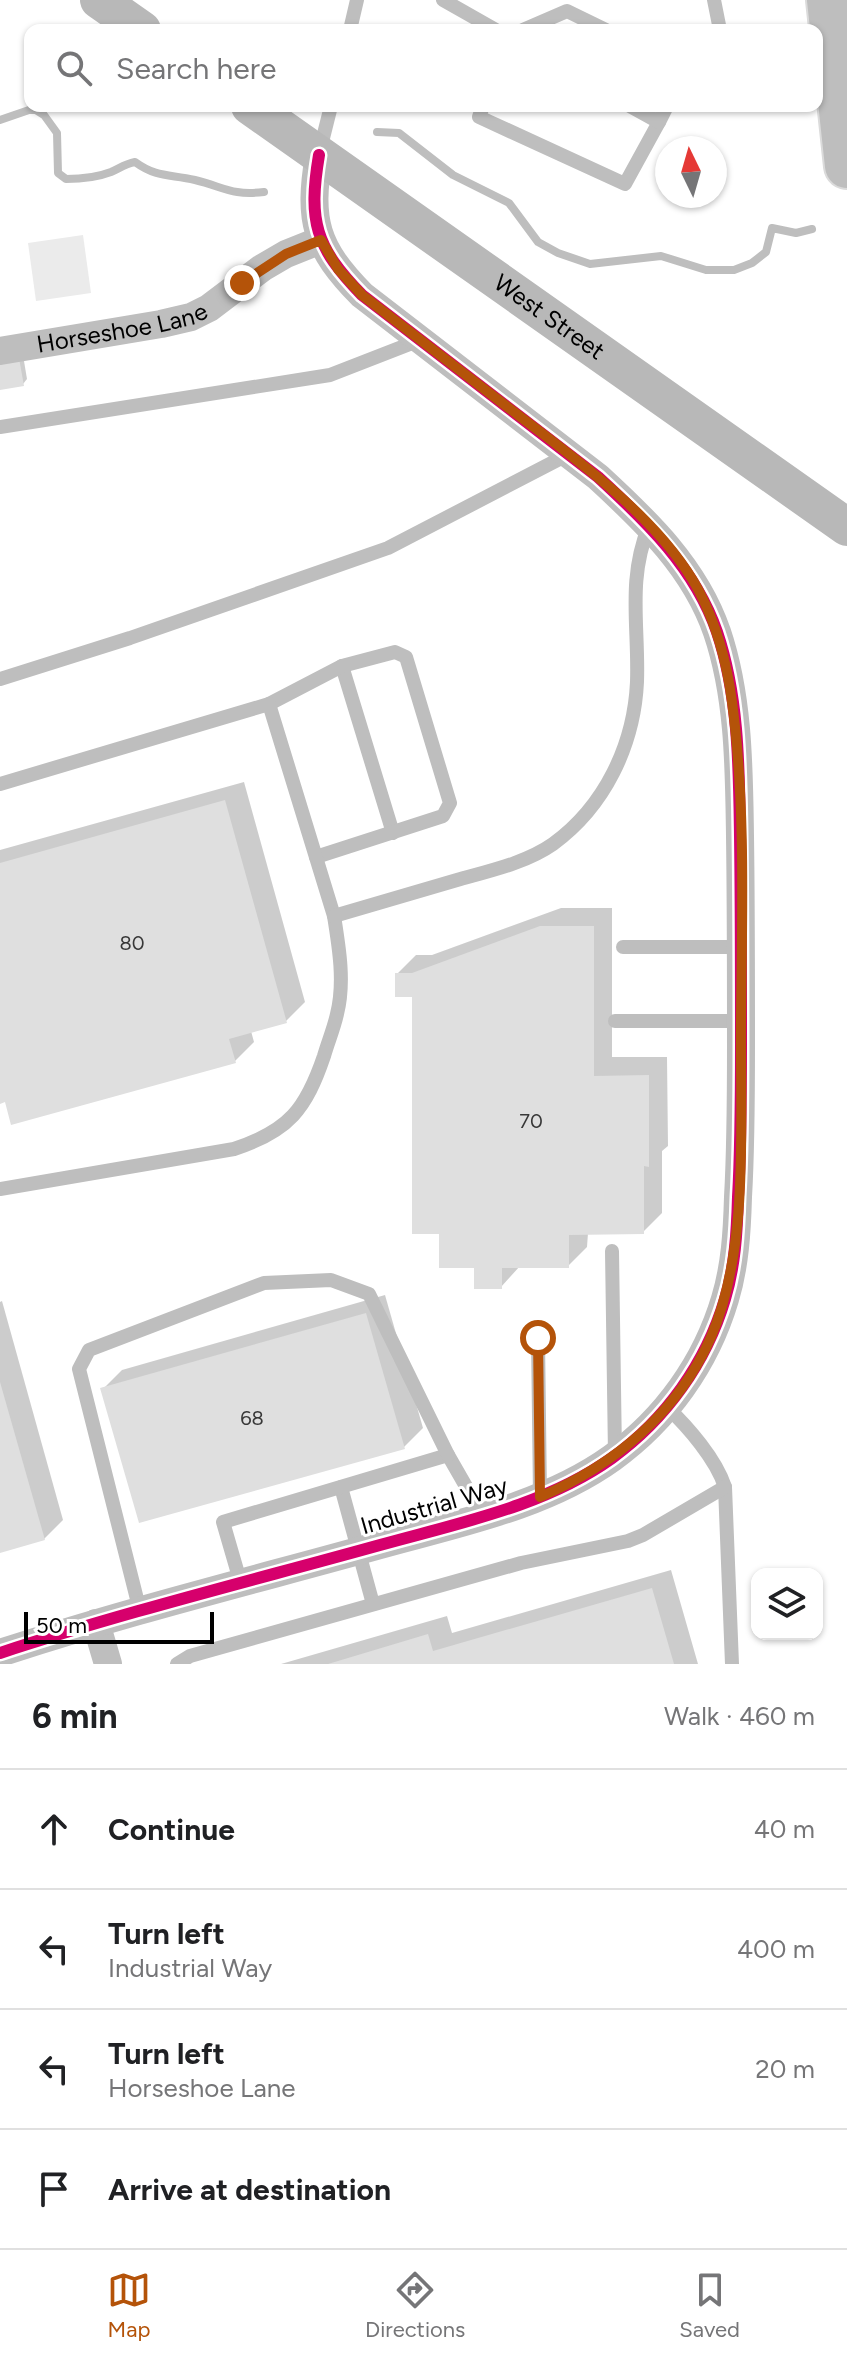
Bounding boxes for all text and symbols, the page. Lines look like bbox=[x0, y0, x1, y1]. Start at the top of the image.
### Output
search box bbox=[24, 24, 823, 112]
icon: search bbox=[52, 46, 96, 90]
text: Search here bbox=[116, 50, 276, 87]
north arrow bbox=[655, 136, 727, 208]
route end bbox=[224, 265, 260, 301]
street label: West Street bbox=[488, 268, 610, 365]
street label: Horseshoe Lane bbox=[34, 296, 212, 359]
house number: 80 bbox=[119, 931, 145, 955]
house number: 70 bbox=[519, 1109, 543, 1133]
route start bbox=[520, 1320, 556, 1356]
house number: 68 bbox=[240, 1406, 264, 1430]
street label: Industrial Way bbox=[357, 1471, 511, 1540]
map controls bbox=[751, 1568, 823, 1640]
button: layers bbox=[751, 1568, 823, 1640]
scale bar bbox=[24, 1608, 214, 1644]
text: 50 m bbox=[36, 1612, 87, 1639]
text: 6 min bbox=[32, 1696, 118, 1737]
text: Walk · 460 m bbox=[664, 1700, 815, 1732]
icon: ahead bbox=[32, 1807, 76, 1851]
text: Continue bbox=[108, 1811, 235, 1848]
text: 40 m bbox=[754, 1813, 815, 1845]
text: Turn left bbox=[108, 1915, 225, 1952]
icon: left bbox=[32, 1927, 76, 1971]
text: 400 m bbox=[737, 1933, 815, 1965]
text: Industrial Way bbox=[108, 1952, 272, 1984]
text: Turn left bbox=[108, 2035, 225, 2072]
icon: left bbox=[32, 2047, 76, 2091]
text: 20 m bbox=[755, 2053, 815, 2085]
text: Horseshoe Lane bbox=[108, 2072, 296, 2104]
icon: arrive bbox=[32, 2167, 76, 2211]
text: Arrive at destination bbox=[108, 2171, 391, 2208]
tab: Map bbox=[107, 2268, 151, 2343]
tab: Directions bbox=[365, 2268, 465, 2343]
tab: Saved bbox=[679, 2268, 740, 2343]

